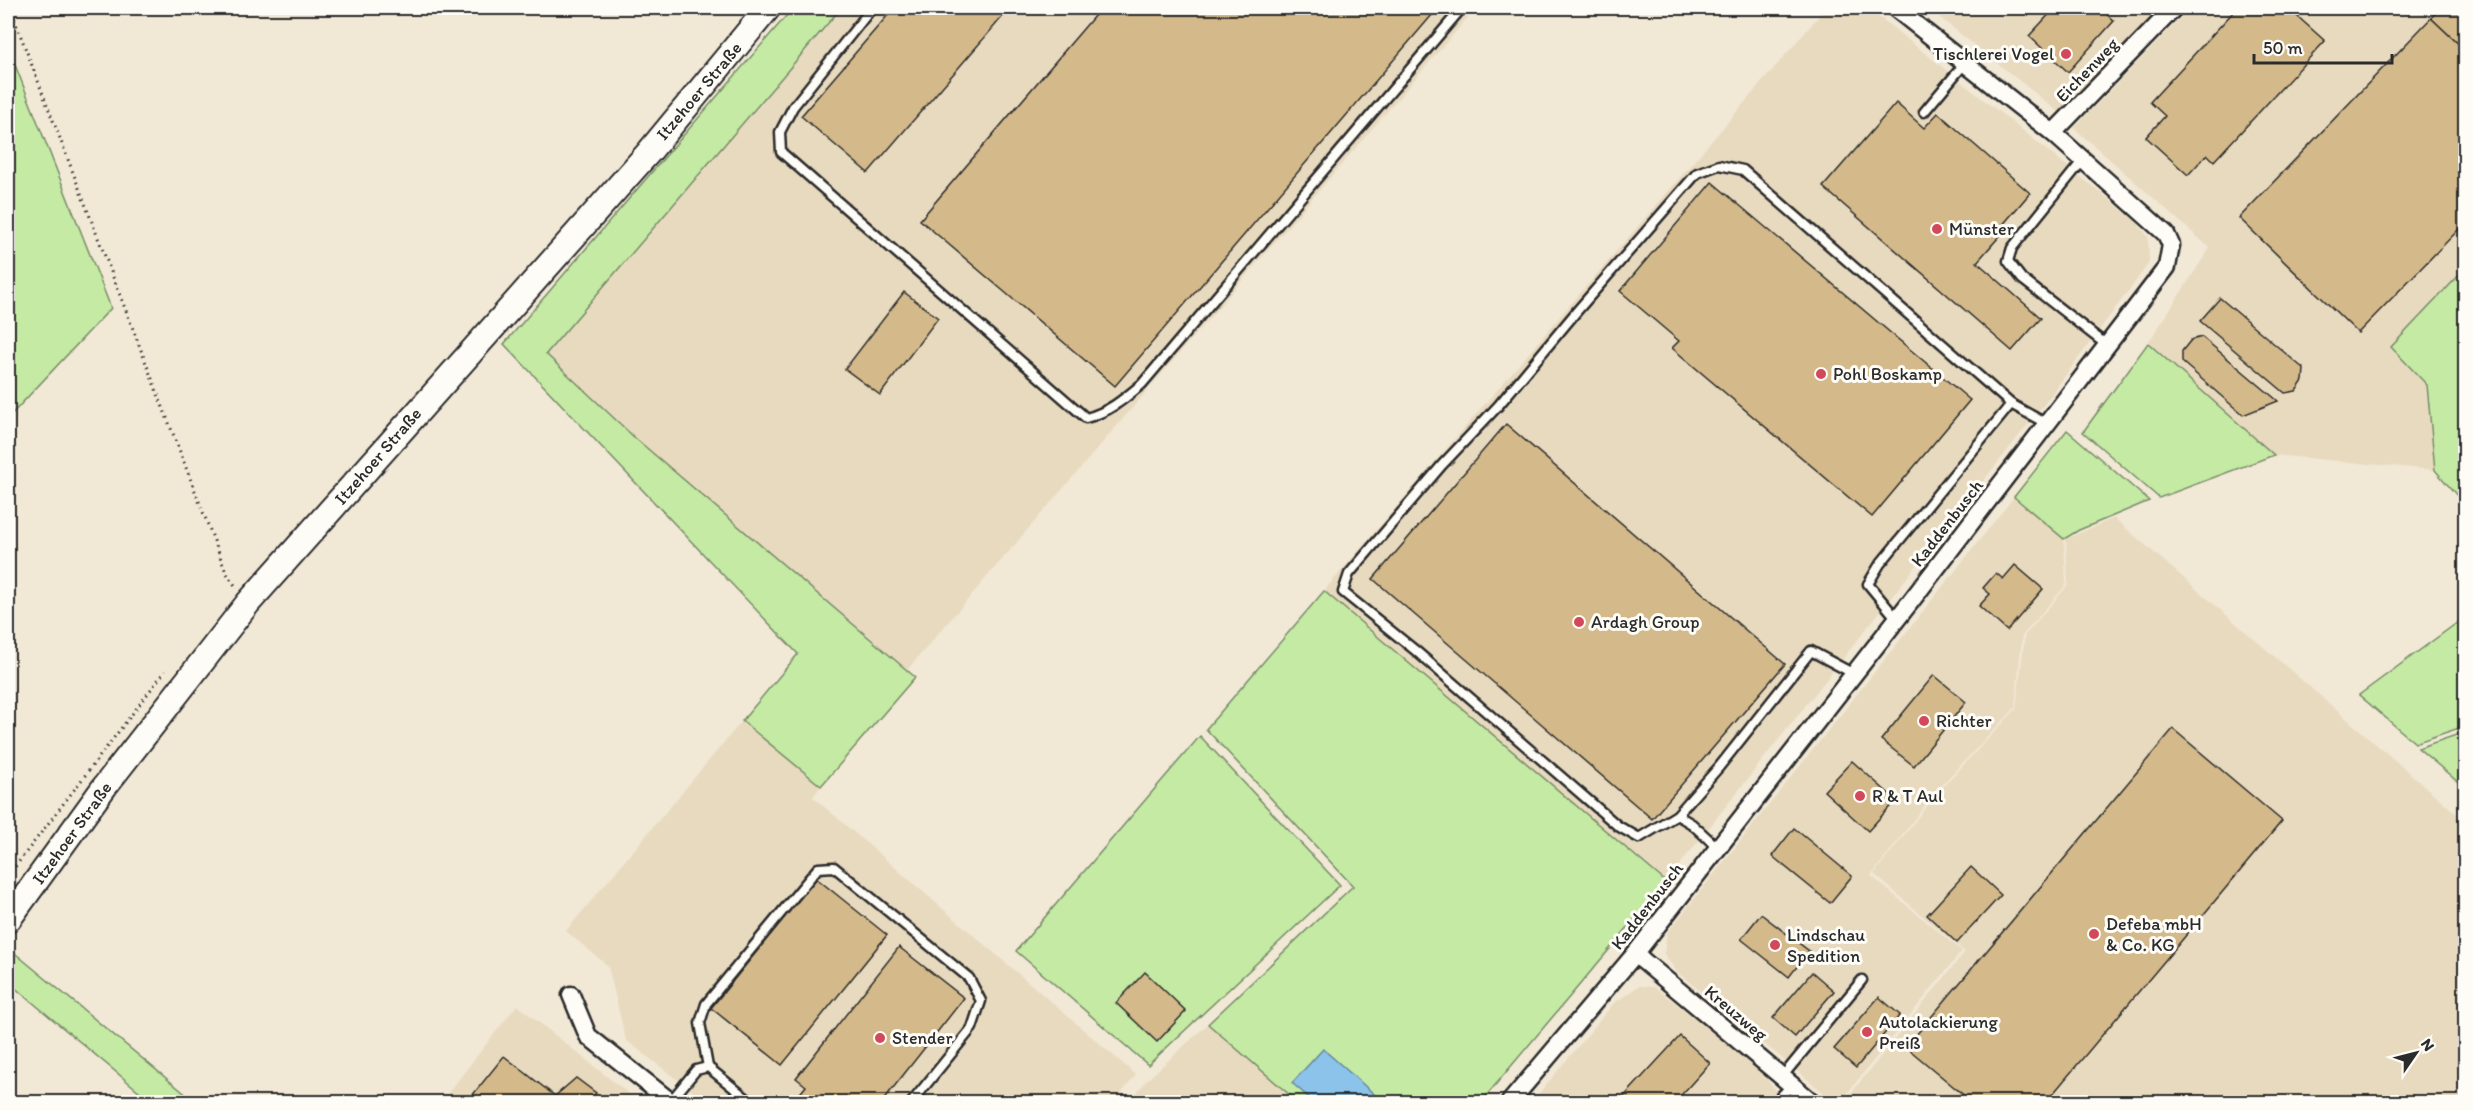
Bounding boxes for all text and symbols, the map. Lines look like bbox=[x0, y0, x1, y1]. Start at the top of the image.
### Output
scale bar bbox=[2254, 27, 2392, 65]
street label: Eichenweg bbox=[2051, 33, 2124, 107]
street label: Itzehoer Straße bbox=[651, 37, 747, 145]
text: 50 m bbox=[2263, 37, 2303, 59]
place label: Tischlerei Vogel bbox=[1933, 43, 2054, 65]
marker: Tischlerei Vogel bbox=[2059, 47, 2073, 61]
place label: Münster bbox=[1949, 218, 2015, 240]
marker: Münster bbox=[1930, 222, 1944, 236]
place label: Pohl Boskamp bbox=[1833, 363, 1942, 385]
marker: Pohl Boskamp bbox=[1814, 367, 1828, 381]
street label: Itzehoer Straße bbox=[330, 403, 426, 509]
street label: Kaddenbusch bbox=[1906, 475, 1988, 571]
place label: Ardagh Group bbox=[1591, 611, 1700, 633]
marker: Ardagh Group bbox=[1572, 615, 1586, 629]
place label: Richter bbox=[1936, 710, 1992, 732]
marker: Richter bbox=[1917, 714, 1931, 728]
street label: Itzehoer Straße bbox=[27, 777, 117, 889]
place label: R & T Aul bbox=[1872, 785, 1943, 807]
marker: R & T Aul bbox=[1853, 789, 1867, 803]
street label: Kaddenbusch bbox=[1606, 858, 1688, 954]
place label: Defeba mbH & Co. KG bbox=[2106, 913, 2202, 956]
place label: Lindschau Spedition bbox=[1787, 924, 1865, 967]
marker: Defeba mbH & Co. KG bbox=[2087, 927, 2101, 941]
marker: Lindschau Spedition bbox=[1768, 938, 1782, 952]
street label: Kreuzweg bbox=[1700, 980, 1772, 1046]
place label: Autolackierung Preiß bbox=[1879, 1011, 1999, 1054]
north arrow bbox=[2386, 1023, 2446, 1083]
marker: Autolackierung Preiß bbox=[1860, 1025, 1874, 1039]
place label: Stender bbox=[892, 1027, 953, 1049]
marker: Stender bbox=[873, 1031, 887, 1045]
text: N bbox=[2417, 1035, 2439, 1055]

